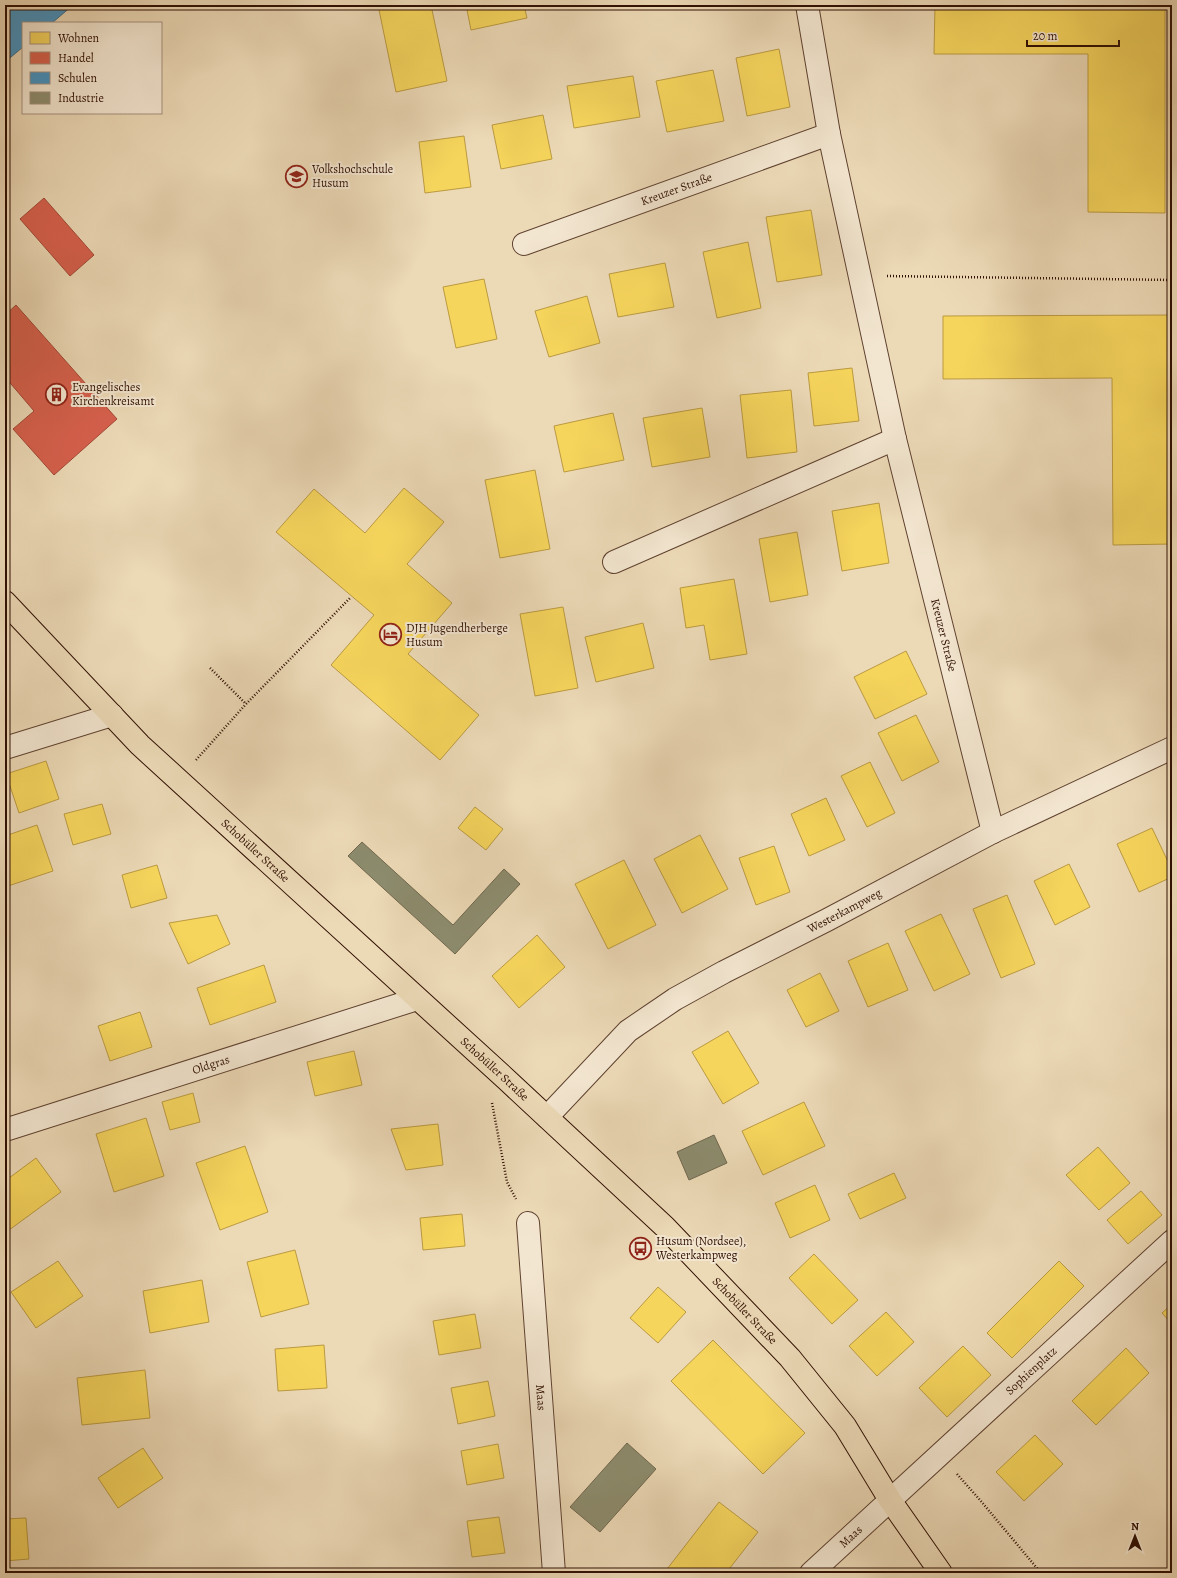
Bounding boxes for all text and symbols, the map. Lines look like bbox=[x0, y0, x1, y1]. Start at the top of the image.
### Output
legend bbox=[22, 22, 162, 114]
scale bar bbox=[1027, 22, 1119, 48]
text: 20 m bbox=[1033, 28, 1057, 44]
text: Wohnen bbox=[57, 30, 100, 46]
text: Handel bbox=[58, 50, 94, 66]
text: Schulen bbox=[58, 70, 97, 86]
text: Industrie bbox=[58, 90, 104, 106]
place label: Volkshochschule Husum bbox=[311, 161, 393, 191]
school or university icon: Volkshochschule Husum bbox=[284, 163, 310, 189]
street label: Kreuzer Straße bbox=[639, 169, 714, 209]
place label: Evangelisches Kirchenkreisamt bbox=[72, 379, 154, 409]
building icon: Evangelisches Kirchenkreisamt bbox=[44, 381, 70, 407]
street label: Kreuzer Straße bbox=[927, 597, 961, 673]
place label: DJH Jugendherberge Husum bbox=[406, 620, 508, 650]
hotel icon: DJH Jugendherberge Husum bbox=[378, 622, 404, 648]
street label: Schobüller Straße bbox=[218, 815, 293, 886]
street label: Westerkampweg bbox=[804, 885, 884, 937]
street label: Schobüller Straße bbox=[457, 1033, 532, 1104]
street label: Oldgras bbox=[190, 1051, 232, 1078]
place label: Husum (Nordsee), Westerkampweg bbox=[655, 1233, 746, 1263]
bus stop icon: Husum (Nordsee), Westerkampweg bbox=[628, 1235, 654, 1261]
street label: Schobüller Straße bbox=[709, 1274, 781, 1348]
street label: Sophienplatz bbox=[1002, 1343, 1060, 1398]
street label: Maas bbox=[532, 1384, 550, 1411]
north arrow bbox=[1115, 1516, 1155, 1556]
text: N bbox=[1131, 1519, 1139, 1534]
street label: Maas bbox=[836, 1522, 866, 1551]

